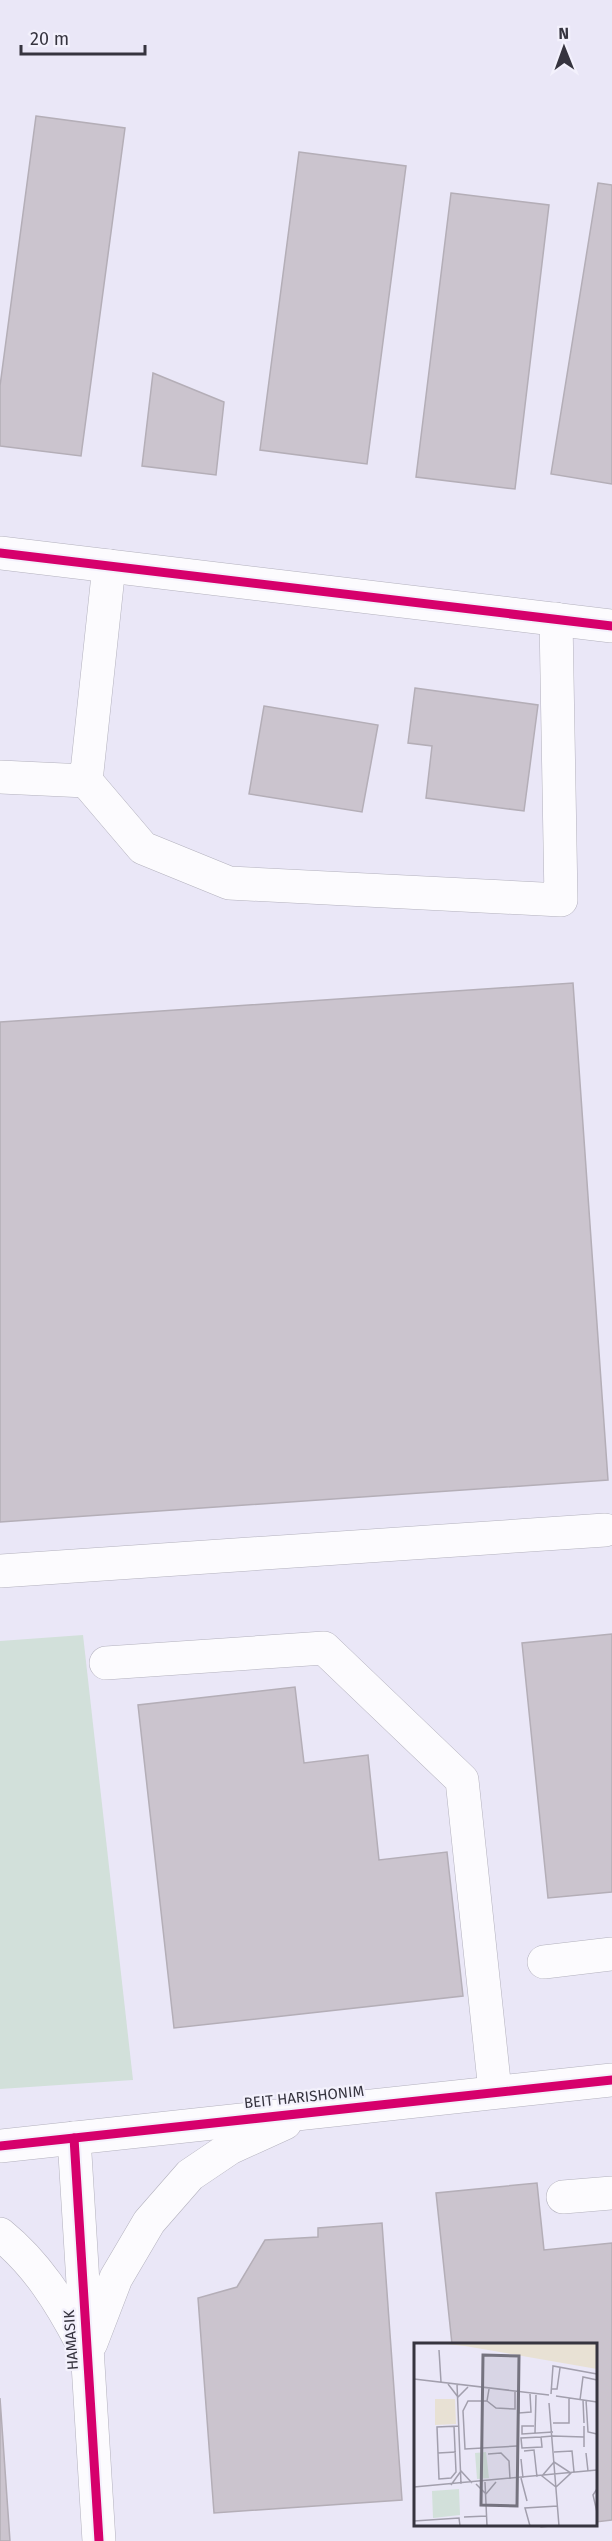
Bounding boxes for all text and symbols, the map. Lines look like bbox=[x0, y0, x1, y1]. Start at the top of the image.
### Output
scale bar bbox=[21, 18, 146, 56]
north arrow bbox=[534, 18, 594, 78]
text: N bbox=[558, 24, 569, 43]
text: 20 m bbox=[30, 28, 69, 50]
street label: BEIT HARISHONIM bbox=[243, 2082, 365, 2112]
street label: HAMASIK bbox=[60, 2309, 82, 2371]
inset map bbox=[414, 2343, 597, 2526]

